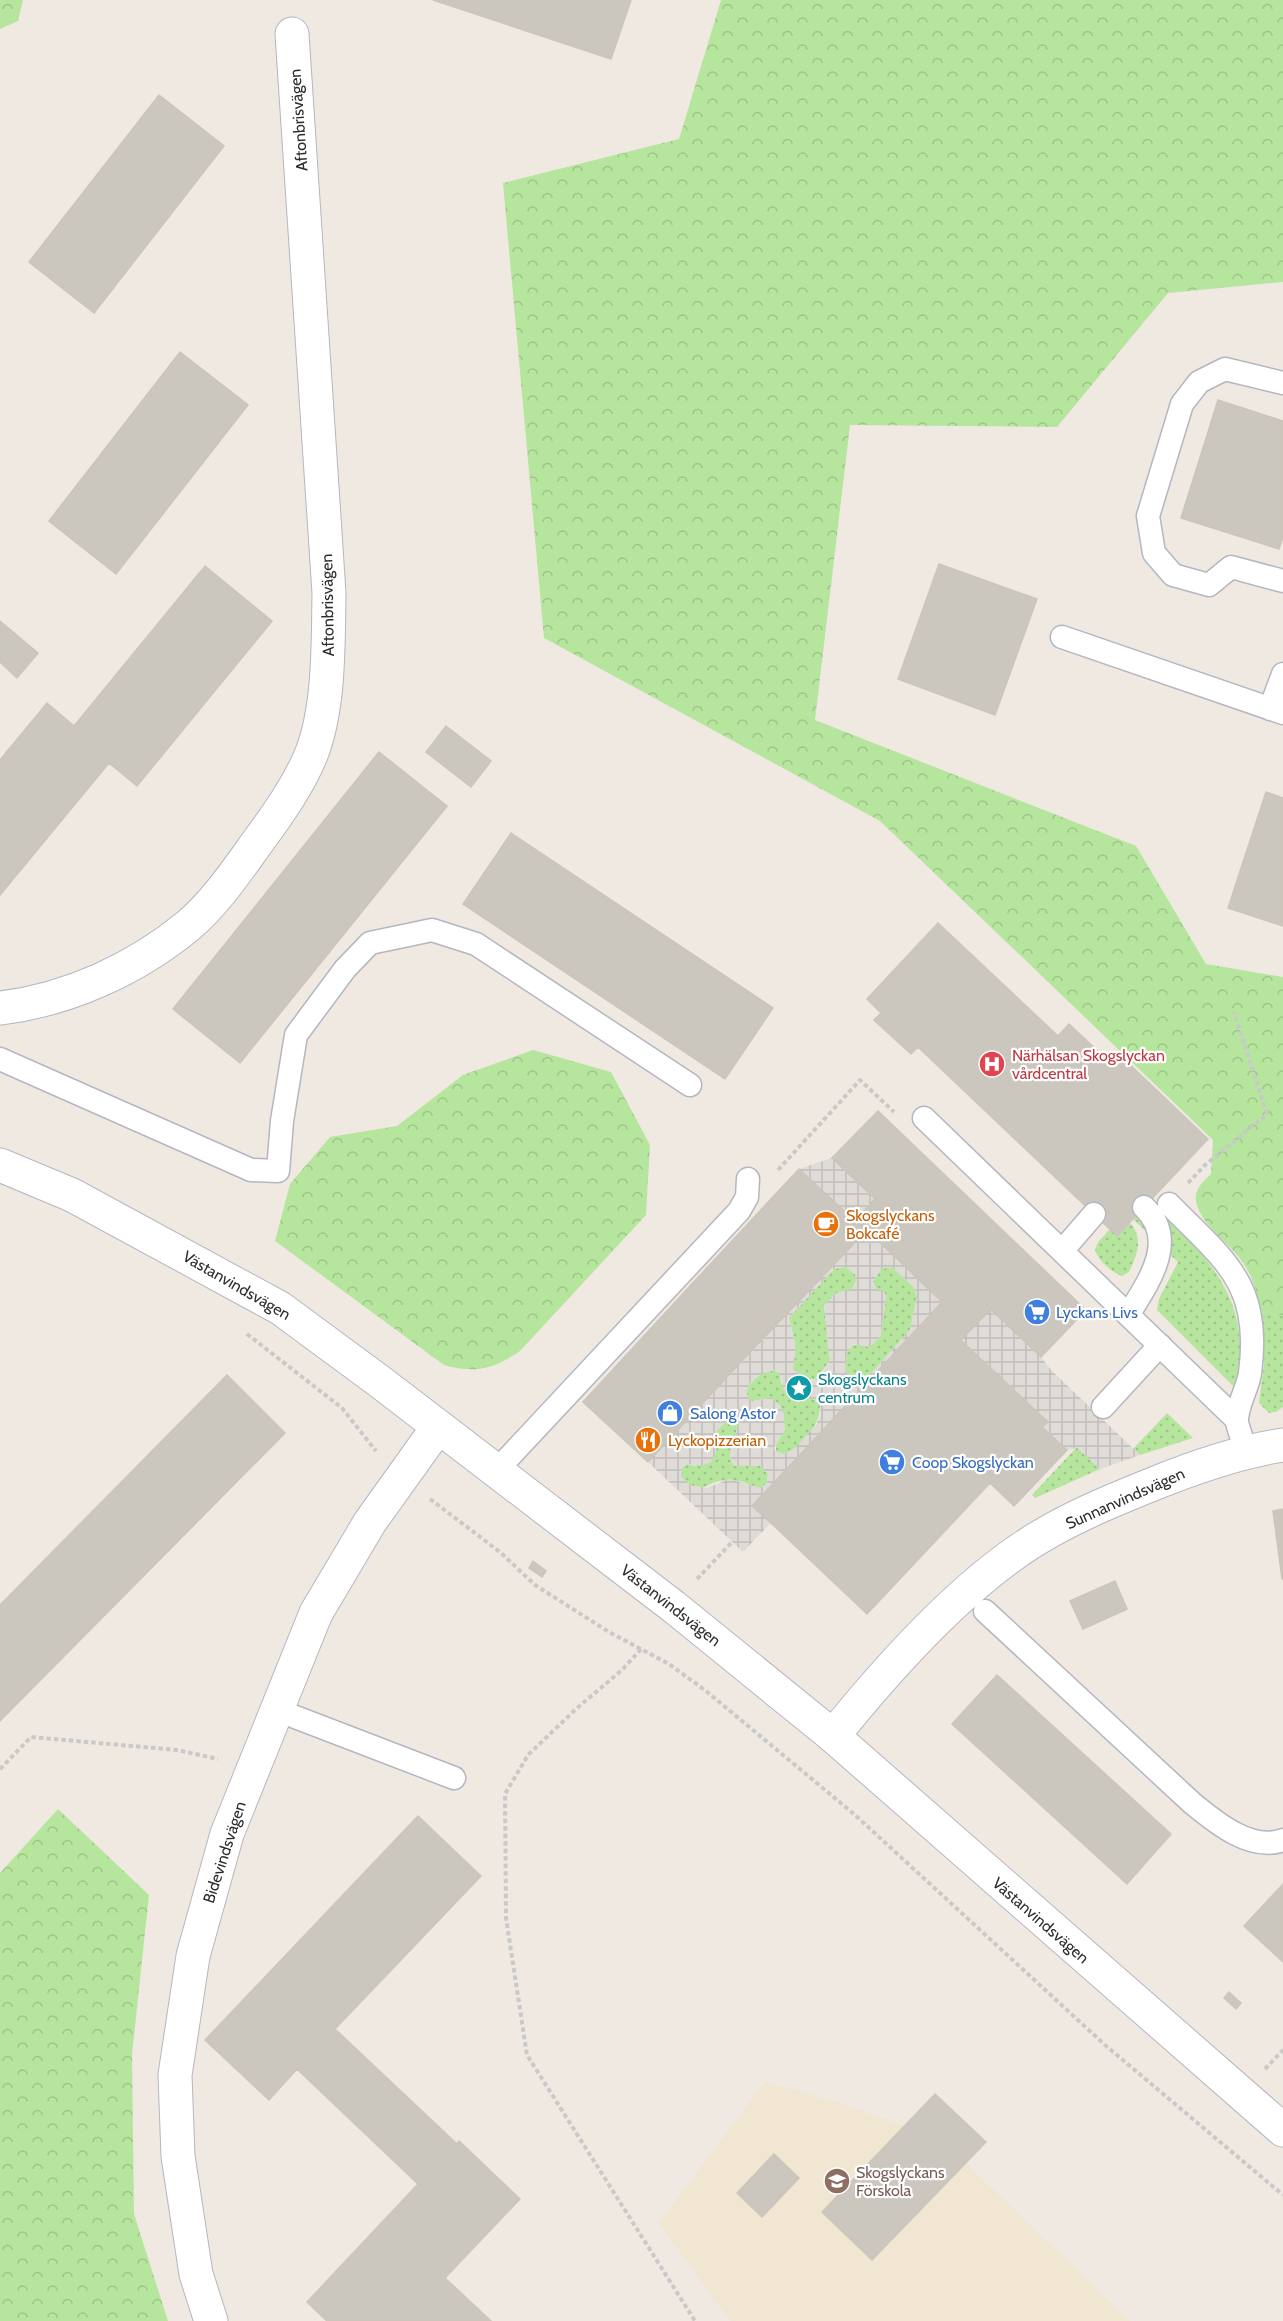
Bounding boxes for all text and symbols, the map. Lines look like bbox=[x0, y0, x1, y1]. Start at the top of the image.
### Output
street label: Aftonbrisvägen bbox=[285, 68, 312, 172]
street label: Aftonbrisvägen bbox=[317, 554, 338, 656]
place label: Närhälsan Skogslyckan vårdcentral bbox=[1012, 1046, 1165, 1083]
hospital icon: Närhälsan Skogslyckan vårdcentral bbox=[977, 1049, 1007, 1079]
place label: Skogslyckans Bokcafé bbox=[846, 1206, 935, 1243]
cafe icon: Skogslyckans Bokcafé bbox=[811, 1209, 841, 1239]
street label: Västanvindsvägen bbox=[179, 1247, 294, 1324]
supermarket icon: Lyckans Livs bbox=[1022, 1297, 1052, 1327]
place label: Lyckans Livs bbox=[1056, 1303, 1138, 1322]
place label: Skogslyckans centrum bbox=[818, 1370, 907, 1407]
place icon: Skogslyckans centrum bbox=[784, 1373, 814, 1403]
shop icon: Salong Astor bbox=[655, 1398, 685, 1428]
place label: Salong Astor bbox=[690, 1404, 777, 1423]
restaurant icon: Lyckopizzerian bbox=[633, 1425, 663, 1455]
place label: Lyckopizzerian bbox=[668, 1431, 766, 1450]
supermarket icon: Coop Skogslyckan bbox=[877, 1447, 907, 1477]
place label: Coop Skogslyckan bbox=[912, 1453, 1034, 1472]
street label: Sunnanvindsvägen bbox=[1063, 1464, 1188, 1533]
street label: Västanvindsvägen bbox=[617, 1561, 724, 1650]
street label: Bidevindsvägen bbox=[199, 1799, 250, 1906]
street label: Västanvindsvägen bbox=[989, 1873, 1093, 1967]
place label: Skogslyckans Förskola bbox=[856, 2163, 945, 2200]
school or university icon: Skogslyckans Förskola bbox=[822, 2166, 852, 2196]

